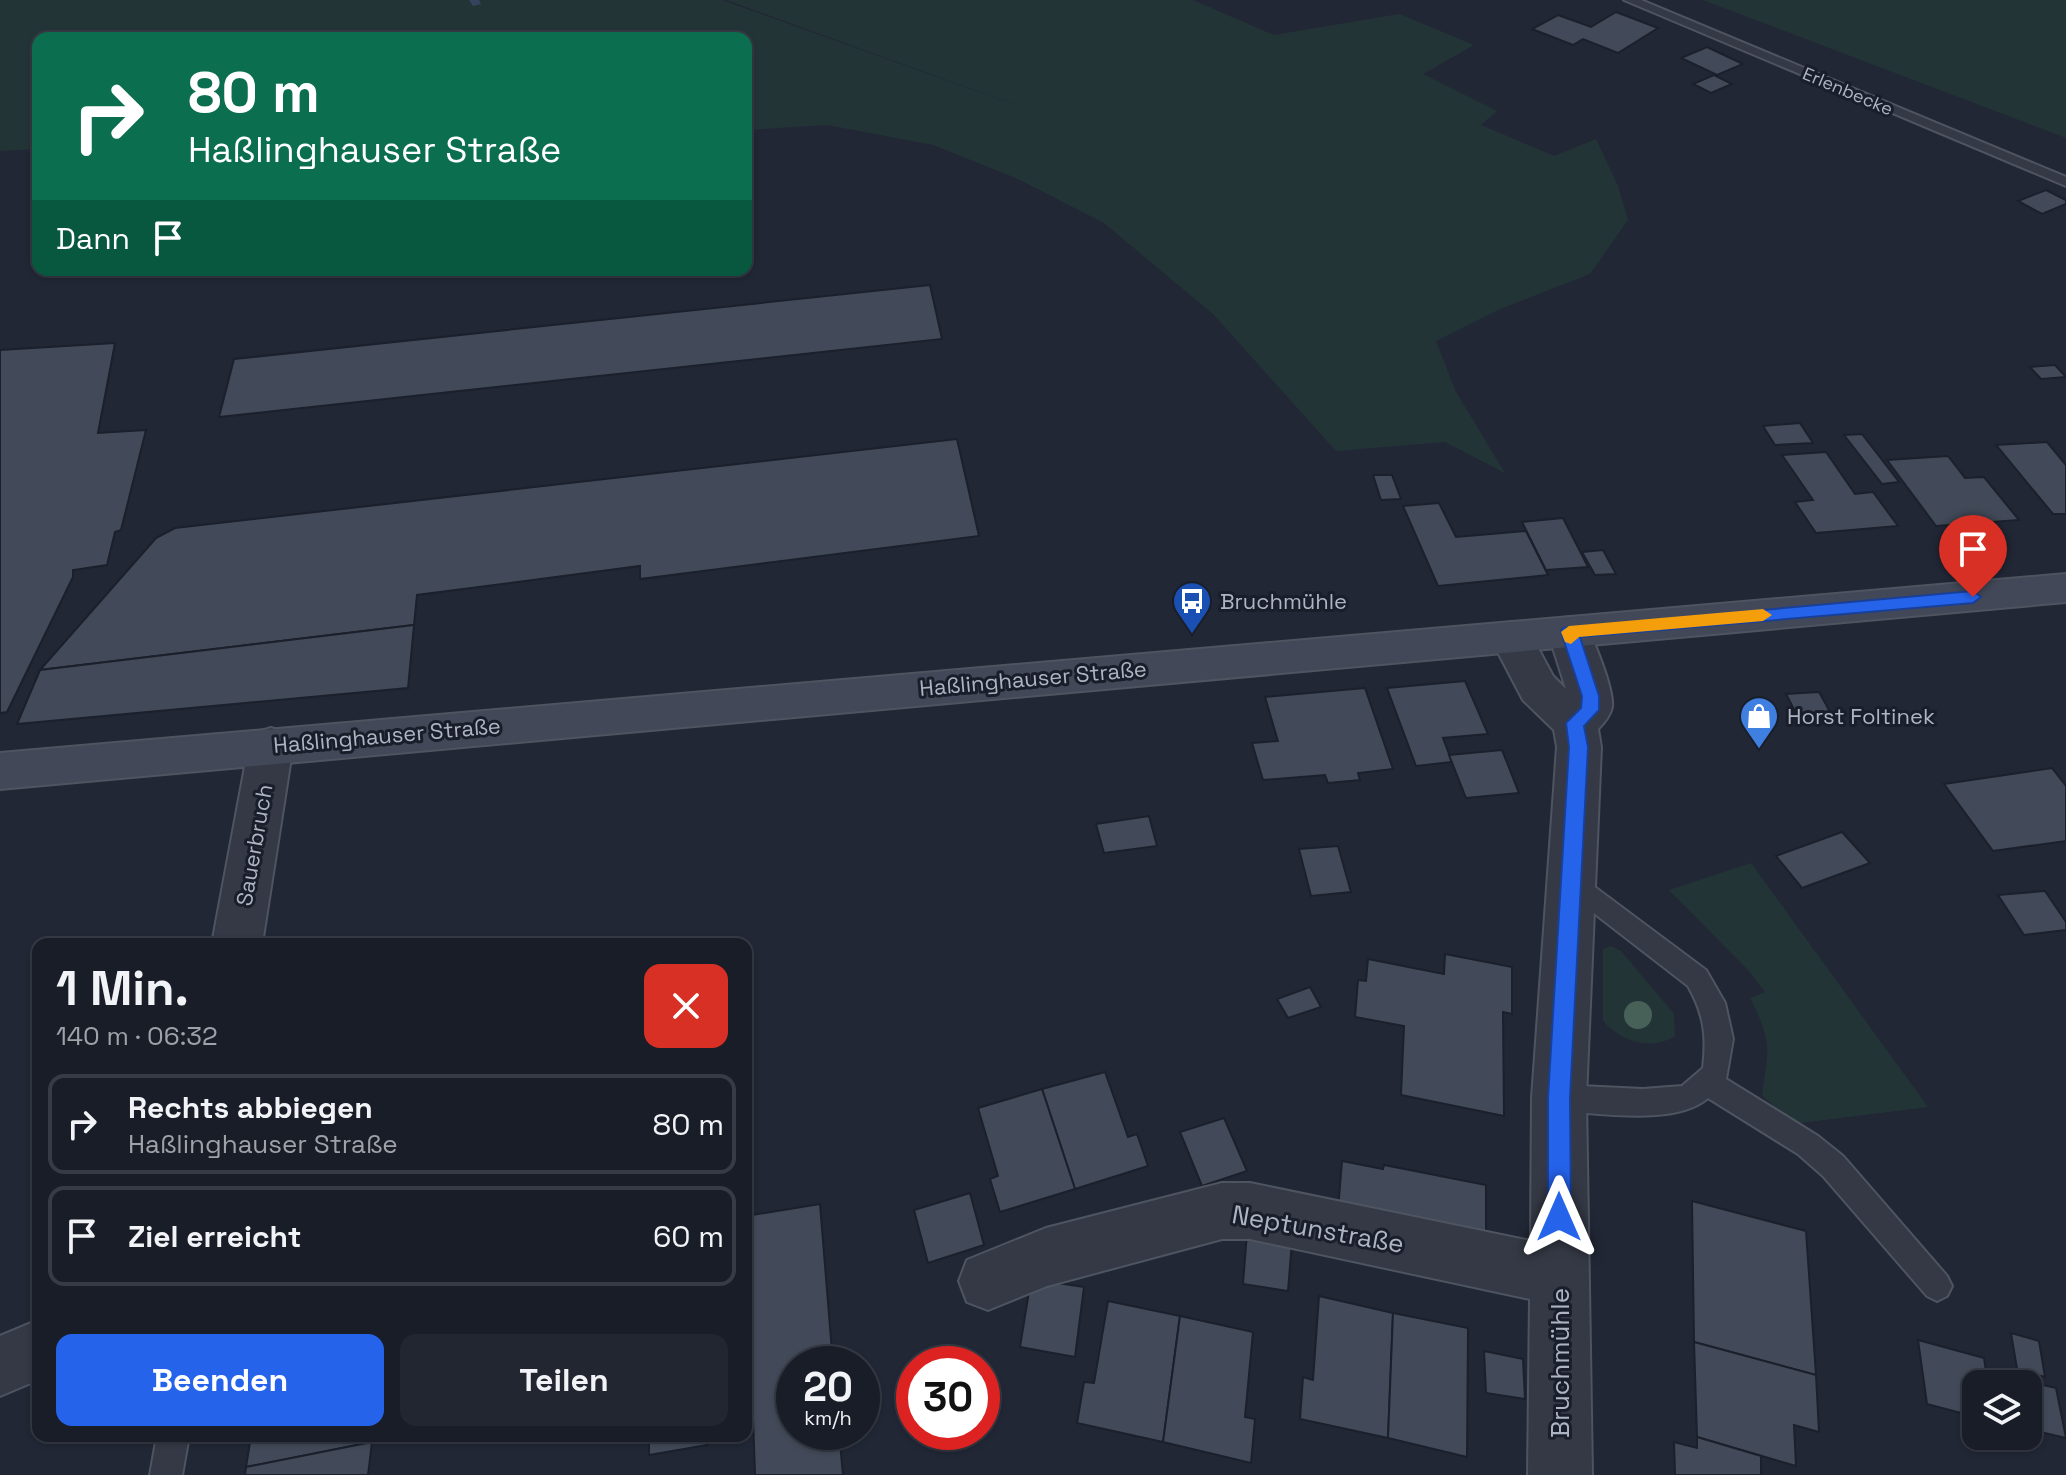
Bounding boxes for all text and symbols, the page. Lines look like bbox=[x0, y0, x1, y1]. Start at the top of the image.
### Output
text: 80 m bbox=[188, 57, 320, 128]
street label: Erlenbecke bbox=[1799, 62, 1897, 120]
icon: right bbox=[56, 64, 160, 168]
text: Haßlinghauser Straße bbox=[188, 127, 561, 173]
icon: arrive bbox=[146, 216, 190, 260]
text: Dann bbox=[56, 219, 130, 258]
pin bbox=[1939, 515, 2007, 597]
icon: arrive bbox=[1951, 527, 1995, 571]
bus stop icon: Bruchmühle bbox=[1171, 580, 1213, 635]
place label: Bruchmühle bbox=[1220, 587, 1347, 615]
street label: Haßlinghauser Straße bbox=[918, 654, 1148, 702]
shop icon: Horst Foltinek bbox=[1738, 695, 1780, 750]
place label: Horst Foltinek bbox=[1787, 702, 1935, 730]
street label: Haßlinghauser Straße bbox=[272, 711, 502, 759]
street label: Sauerbruch bbox=[230, 782, 278, 908]
text: 1 Min. bbox=[56, 958, 189, 1019]
button: close bbox=[644, 964, 728, 1048]
text: 140 m · 06:32 bbox=[56, 1019, 218, 1053]
text: Rechts abbiegen bbox=[128, 1088, 373, 1127]
icon: right bbox=[60, 1102, 104, 1146]
text: 80 m bbox=[653, 1105, 724, 1144]
text: Haßlinghauser Straße bbox=[128, 1127, 398, 1161]
position arrow bbox=[1517, 1175, 1601, 1259]
street label: Neptunstraße bbox=[1229, 1197, 1407, 1261]
icon: arrive bbox=[60, 1214, 104, 1258]
text: Ziel erreicht bbox=[128, 1217, 301, 1256]
text: 60 m bbox=[653, 1217, 724, 1256]
street label: Bruchmühle bbox=[1543, 1288, 1577, 1438]
button: Beenden bbox=[56, 1334, 384, 1426]
button: Teilen bbox=[400, 1334, 728, 1426]
speed limit sign: 30 bbox=[896, 1346, 1000, 1450]
text: 20 bbox=[803, 1362, 853, 1413]
map controls bbox=[1962, 1370, 2042, 1450]
button: layers bbox=[1962, 1370, 2042, 1450]
text: km/h bbox=[804, 1405, 852, 1431]

